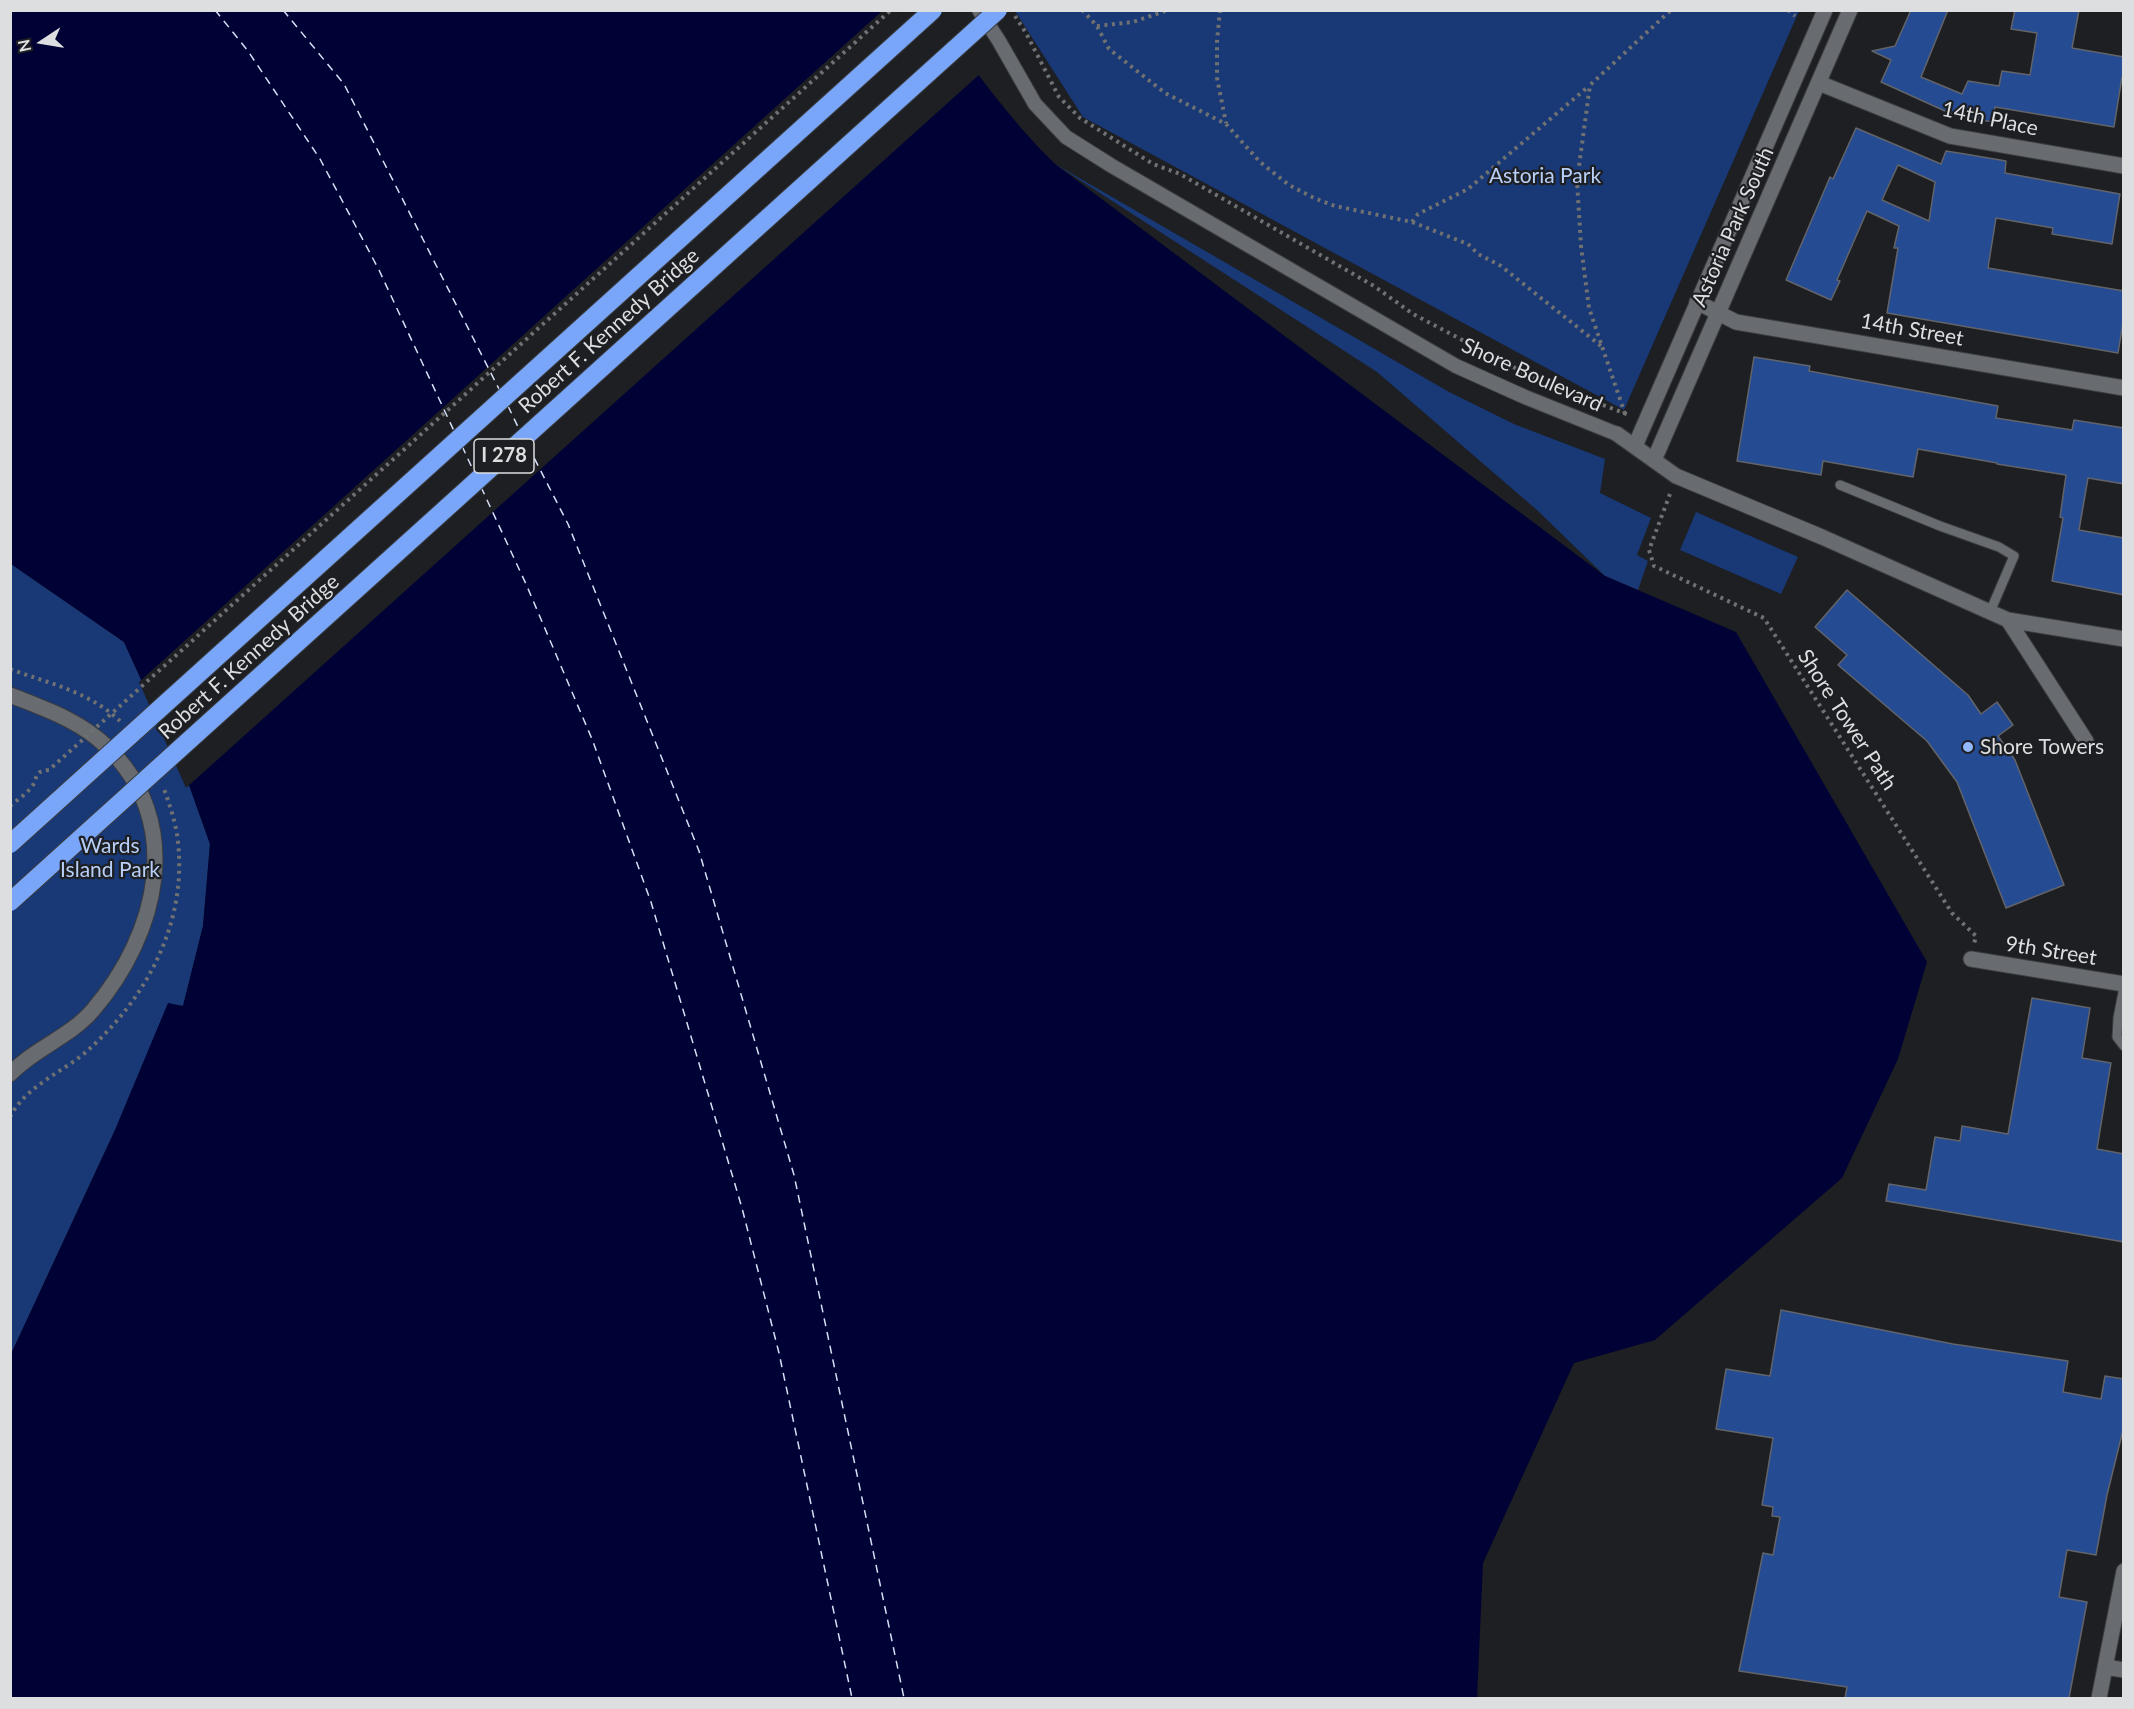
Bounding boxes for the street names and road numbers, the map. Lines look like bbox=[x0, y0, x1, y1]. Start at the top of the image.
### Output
street label: 14th Place bbox=[1940, 97, 2040, 141]
street label: Astoria Park South bbox=[1687, 143, 1779, 311]
street label: Robert F. Kennedy Bridge bbox=[514, 243, 704, 419]
street label: 14th Street bbox=[1858, 309, 1966, 351]
street label: Shore Boulevard bbox=[1458, 333, 1606, 417]
road number: I 278 bbox=[474, 439, 534, 473]
street label: Robert F. Kennedy Bridge bbox=[154, 569, 344, 745]
street label: Shore Tower Path bbox=[1792, 645, 1902, 795]
street label: 9th Street bbox=[2004, 931, 2098, 971]

